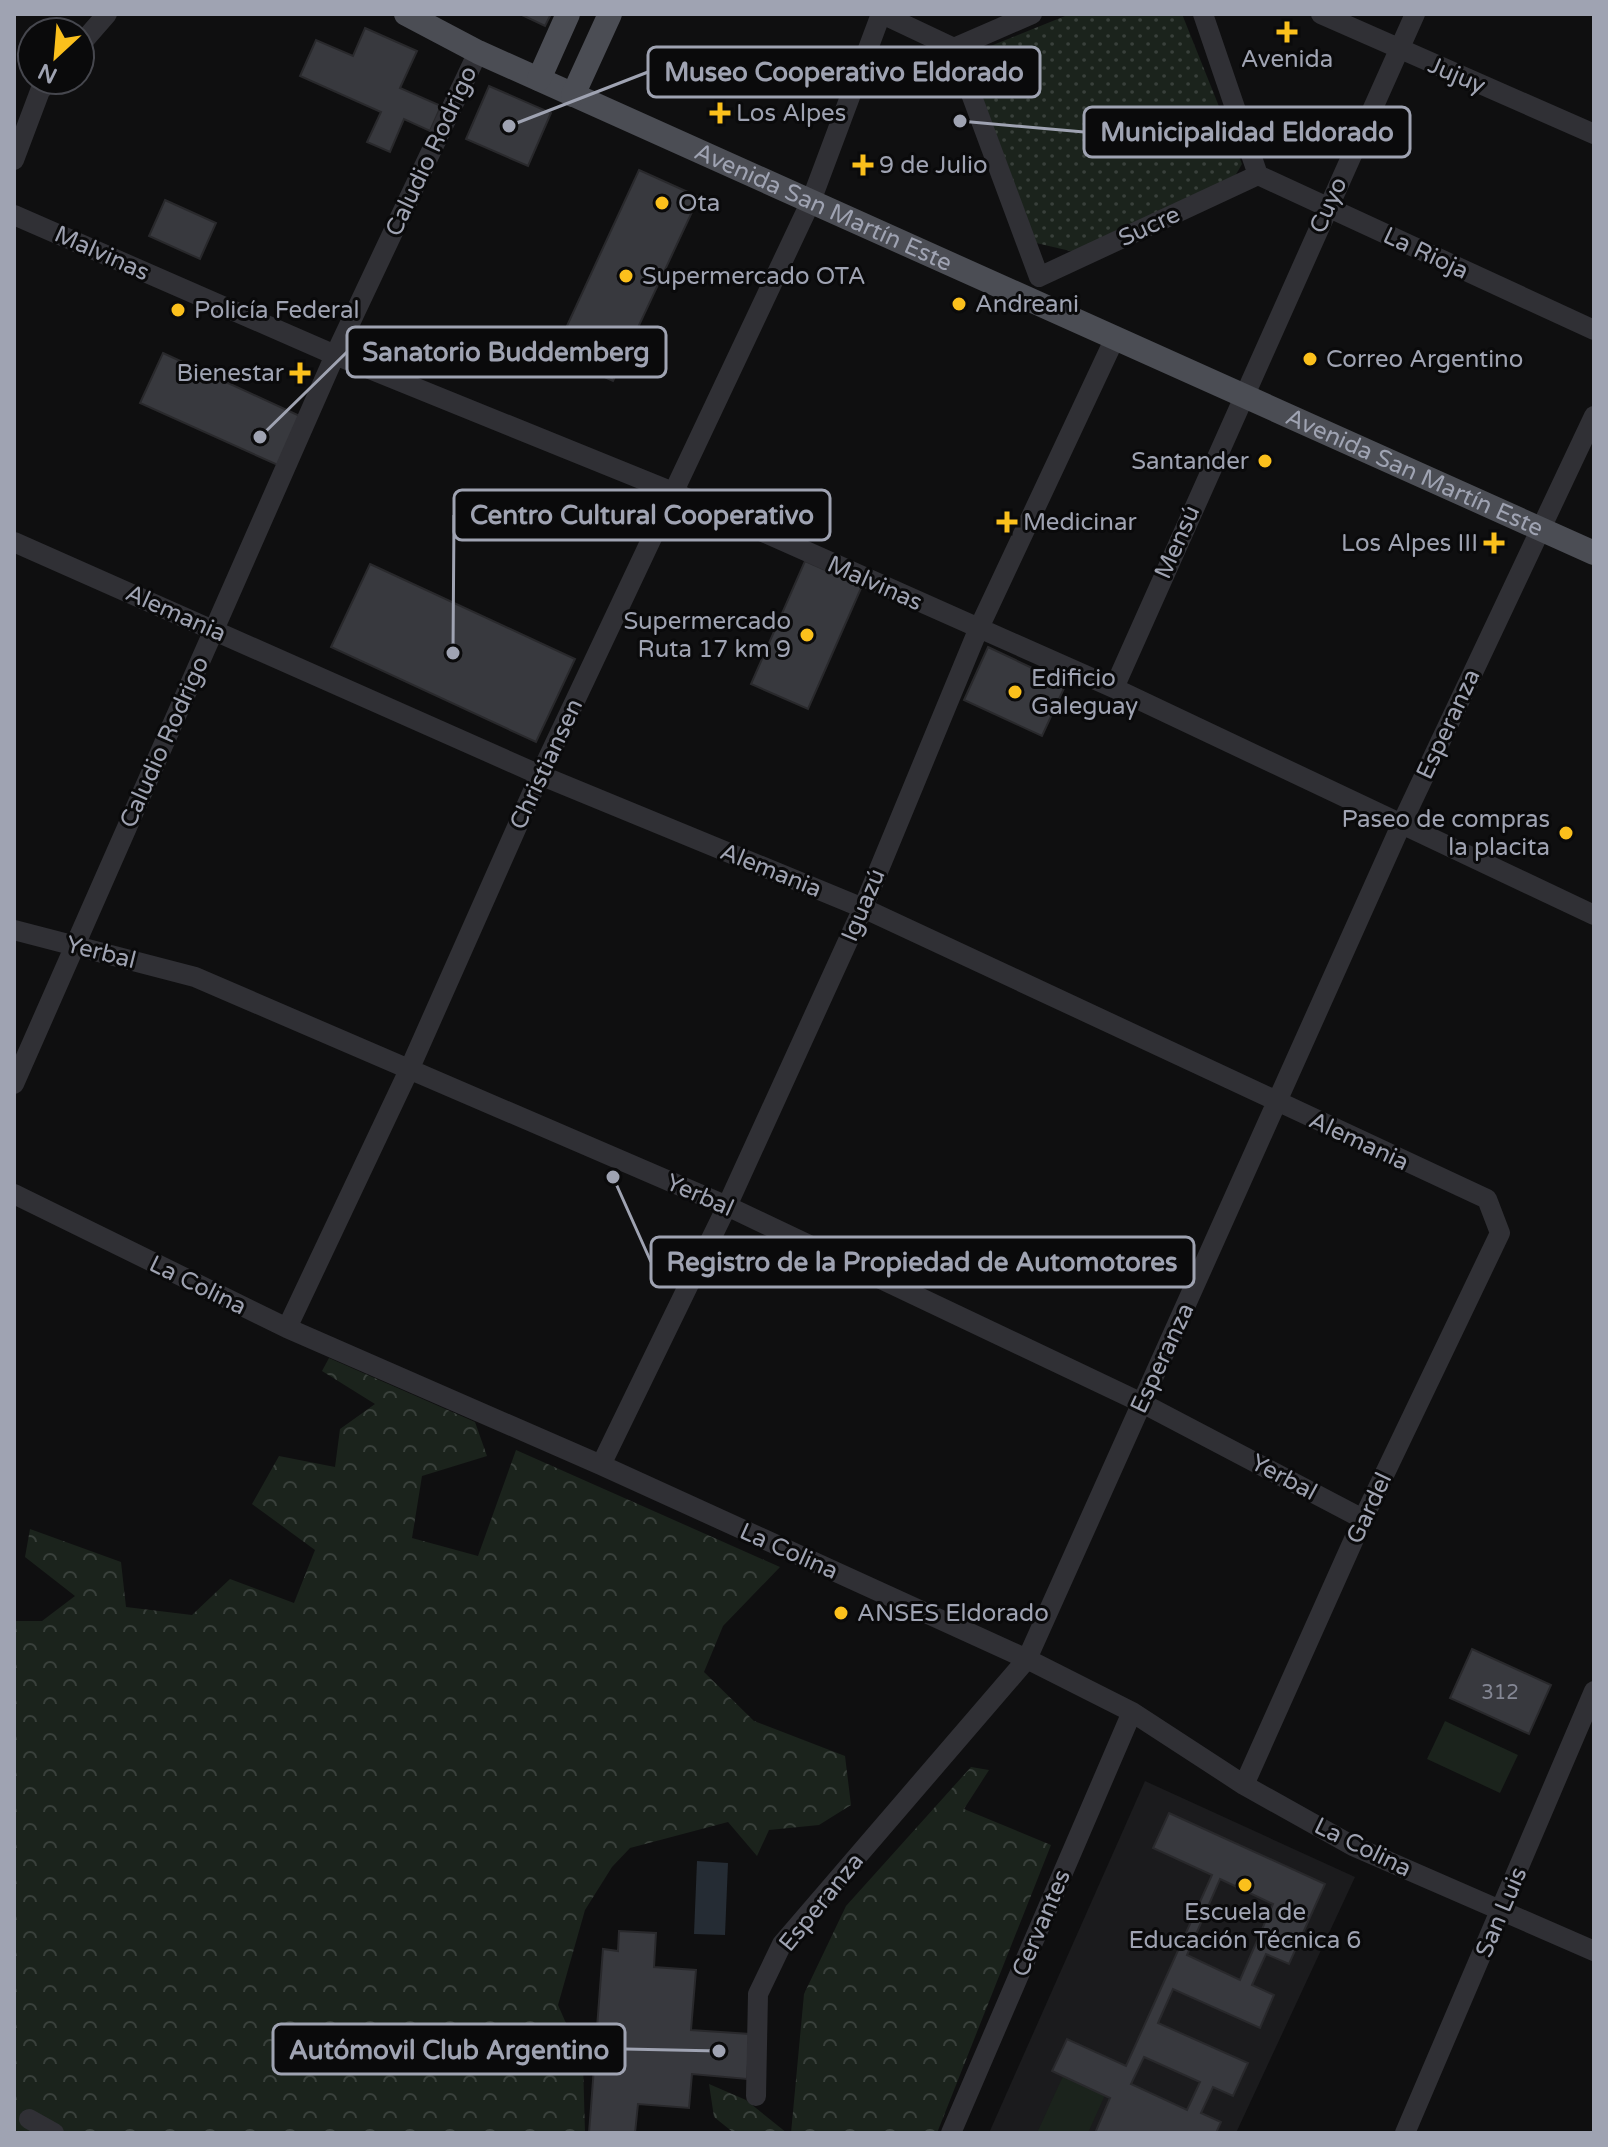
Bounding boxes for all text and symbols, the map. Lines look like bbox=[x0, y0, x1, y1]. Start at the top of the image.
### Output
north arrow bbox=[16, 16, 96, 96]
marker: Avenida bbox=[1278, 23, 1296, 41]
place label: Avenida bbox=[1241, 45, 1333, 74]
callout: Museo Cooperativo Eldorado bbox=[648, 47, 1040, 97]
street label: Jujuy bbox=[1424, 51, 1490, 100]
text: Museo Cooperativo Eldorado bbox=[664, 57, 1024, 88]
text: N bbox=[34, 58, 61, 89]
street label: Caludio Rodrigo bbox=[379, 61, 484, 241]
place label: Los Alpes bbox=[736, 99, 846, 128]
marker: Los Alpes bbox=[711, 104, 729, 122]
callout: Municipalidad Eldorado bbox=[1084, 107, 1410, 157]
text: Municipalidad Eldorado bbox=[1100, 117, 1394, 148]
street label: Avenida San Martín Este bbox=[690, 137, 956, 278]
place label: 9 de Julio bbox=[879, 151, 988, 180]
marker: 9 de Julio bbox=[854, 156, 872, 174]
street label: Cuyo bbox=[1303, 173, 1354, 238]
place label: Ota bbox=[678, 189, 720, 218]
marker: Ota bbox=[653, 194, 671, 212]
street label: Sucre bbox=[1114, 200, 1185, 253]
street label: Malvinas bbox=[50, 220, 154, 287]
street label: La Rioja bbox=[1379, 221, 1473, 286]
place label: Supermercado OTA bbox=[642, 262, 866, 291]
marker: Supermercado OTA bbox=[617, 267, 635, 285]
place label: Andreani bbox=[975, 290, 1079, 319]
marker: Andreani bbox=[950, 295, 968, 313]
place label: Policía Federal bbox=[194, 296, 359, 325]
marker: Policía Federal bbox=[169, 301, 187, 319]
callout: Sanatorio Buddemberg bbox=[347, 327, 666, 377]
text: Sanatorio Buddemberg bbox=[362, 337, 650, 368]
place label: Correo Argentino bbox=[1326, 345, 1523, 374]
marker: Correo Argentino bbox=[1301, 350, 1319, 368]
place label: Bienestar bbox=[177, 359, 285, 388]
marker: Bienestar bbox=[291, 364, 309, 382]
street label: Avenida San Martín Este bbox=[1281, 403, 1548, 543]
place label: Santander bbox=[1131, 447, 1250, 476]
marker: Santander bbox=[1256, 452, 1274, 470]
callout: Centro Cultural Cooperativo bbox=[454, 490, 830, 540]
text: Centro Cultural Cooperativo bbox=[470, 500, 814, 531]
street label: Mensú bbox=[1149, 501, 1206, 583]
place label: Medicinar bbox=[1023, 508, 1137, 537]
marker: Medicinar bbox=[998, 513, 1016, 531]
place label: Los Alpes III bbox=[1341, 529, 1478, 558]
marker: Los Alpes III bbox=[1485, 534, 1503, 552]
street label: Malvinas bbox=[823, 550, 927, 617]
street label: Alemania bbox=[121, 578, 231, 648]
place label: Supermercado Ruta 17 km 9 bbox=[623, 607, 791, 664]
marker: Supermercado Ruta 17 km 9 bbox=[798, 626, 816, 644]
street label: Caludio Rodrigo bbox=[114, 652, 215, 832]
place label: Edificio Galeguay bbox=[1031, 664, 1138, 721]
street label: Esperanza bbox=[1410, 665, 1487, 784]
marker: Edificio Galeguay bbox=[1006, 683, 1024, 701]
street label: Christiansen bbox=[504, 694, 589, 834]
place label: Paseo de compras la placita bbox=[1341, 805, 1550, 862]
marker: Paseo de compras la placita bbox=[1557, 824, 1575, 842]
street label: Alemania bbox=[716, 837, 826, 904]
street label: Iguazú bbox=[835, 864, 892, 946]
street label: Yerbal bbox=[63, 930, 139, 975]
street label: Alemania bbox=[1304, 1106, 1413, 1177]
street label: Yerbal bbox=[662, 1168, 738, 1223]
callout: Registro de la Propiedad de Automotores bbox=[651, 1237, 1194, 1287]
text: Registro de la Propiedad de Automotores bbox=[667, 1247, 1177, 1278]
street label: La Colina bbox=[144, 1250, 251, 1321]
street label: Esperanza bbox=[1124, 1299, 1201, 1418]
street label: Yerbal bbox=[1246, 1448, 1322, 1507]
street label: Gardel bbox=[1340, 1468, 1398, 1548]
street label: La Colina bbox=[735, 1517, 842, 1586]
place label: ANSES Eldorado bbox=[857, 1599, 1049, 1628]
marker: ANSES Eldorado bbox=[832, 1604, 850, 1622]
house number: 312 bbox=[1481, 1681, 1519, 1705]
street label: La Colina bbox=[1309, 1812, 1416, 1883]
street label: Esperanza bbox=[773, 1847, 870, 1957]
street label: San Luis bbox=[1470, 1863, 1533, 1962]
street label: Cervantes bbox=[1006, 1865, 1077, 1981]
marker: Escuela de Educación Técnica 6 bbox=[1236, 1876, 1254, 1894]
place label: Escuela de Educación Técnica 6 bbox=[1129, 1898, 1361, 1955]
callout: Autómovil Club Argentino bbox=[273, 2024, 625, 2074]
text: Autómovil Club Argentino bbox=[289, 2035, 609, 2066]

